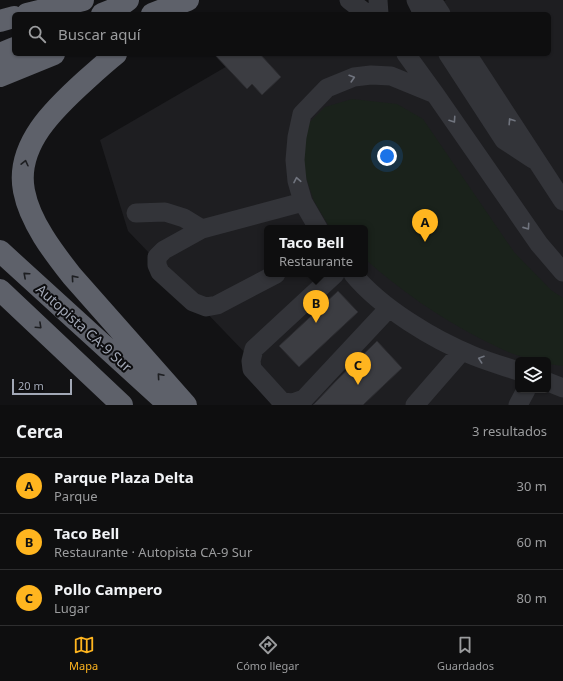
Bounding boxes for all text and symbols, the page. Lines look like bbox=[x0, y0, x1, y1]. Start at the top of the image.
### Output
search box bbox=[12, 12, 551, 56]
icon: search bbox=[26, 23, 48, 45]
text: Buscar aquí bbox=[58, 24, 141, 44]
one-way arrow bbox=[349, 74, 356, 83]
one-way arrow bbox=[448, 116, 456, 123]
one-way arrow bbox=[508, 118, 516, 125]
your location bbox=[377, 146, 397, 166]
one-way arrow bbox=[21, 160, 29, 166]
one-way arrow bbox=[294, 177, 302, 183]
pin: A bbox=[412, 209, 438, 242]
one-way arrow bbox=[522, 223, 529, 230]
popup bbox=[264, 225, 368, 277]
text: Taco Bell bbox=[279, 232, 344, 252]
text: Restaurante bbox=[279, 252, 353, 270]
one-way arrow bbox=[23, 272, 31, 279]
one-way arrow bbox=[72, 276, 79, 283]
street label: Autopista CA-9 Sur bbox=[32, 280, 136, 376]
pin: B bbox=[303, 290, 329, 323]
one-way arrow bbox=[34, 322, 41, 329]
pin: C bbox=[345, 352, 371, 385]
one-way arrow bbox=[478, 355, 485, 364]
map controls bbox=[515, 357, 551, 393]
button: layers bbox=[515, 357, 551, 393]
one-way arrow bbox=[158, 373, 165, 381]
scale bar bbox=[12, 377, 72, 396]
text: 20 m bbox=[18, 378, 44, 393]
text: Cerca bbox=[16, 420, 63, 443]
text: 3 resultados bbox=[472, 422, 547, 440]
text: Parque Plaza Delta bbox=[54, 467, 194, 487]
text: A bbox=[25, 477, 34, 495]
text: 30 m bbox=[517, 477, 547, 495]
text: Parque bbox=[54, 487, 98, 505]
text: Taco Bell bbox=[54, 523, 119, 543]
text: B bbox=[25, 533, 33, 551]
text: 60 m bbox=[517, 533, 547, 551]
text: Restaurante · Autopista CA-9 Sur bbox=[54, 543, 252, 561]
text: Pollo Campero bbox=[54, 579, 162, 599]
text: C bbox=[25, 589, 33, 607]
text: 80 m bbox=[517, 589, 547, 607]
text: Lugar bbox=[54, 599, 90, 617]
tab: Mapa bbox=[69, 634, 98, 673]
tab: Cómo llegar bbox=[236, 634, 299, 673]
tab: Guardados bbox=[437, 634, 494, 673]

